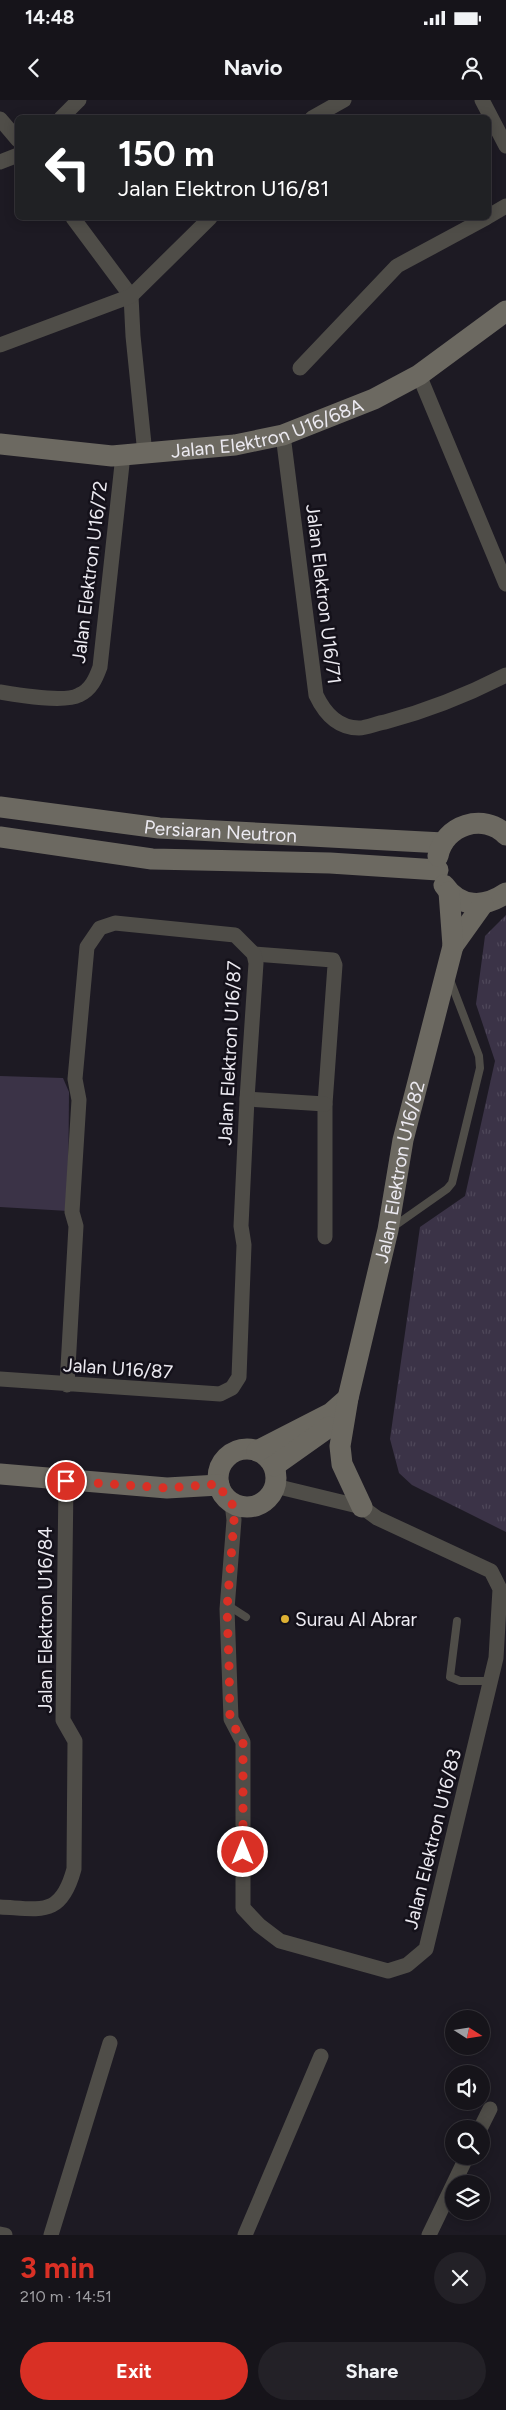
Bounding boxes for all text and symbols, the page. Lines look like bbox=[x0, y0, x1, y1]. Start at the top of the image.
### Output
text: 14:48 bbox=[25, 6, 74, 29]
icon: back bbox=[20, 54, 48, 82]
text: Navio bbox=[223, 54, 283, 81]
icon: person bbox=[458, 54, 486, 82]
text: 150 m bbox=[118, 133, 215, 175]
icon: left bbox=[35, 135, 100, 200]
text: Jalan Elektron U16/81 bbox=[118, 175, 329, 202]
street label: Jalan Elektron U16/68A bbox=[170, 393, 367, 463]
street label: Jalan Elektron U16/72 bbox=[67, 479, 112, 665]
street label: Jalan Elektron U16/71 bbox=[301, 503, 346, 685]
street label: Persiaran Neutron bbox=[143, 815, 298, 847]
street label: Jalan Elektron U16/87 bbox=[213, 960, 246, 1146]
street label: Jalan Elektron U16/82 bbox=[370, 1079, 430, 1265]
street label: Jalan U16/87 bbox=[62, 1353, 174, 1384]
pin bbox=[45, 1460, 87, 1502]
icon: arrive bbox=[52, 1467, 80, 1495]
street label: Jalan Elektron U16/84 bbox=[34, 1527, 57, 1713]
place label: Surau Al Abrar bbox=[295, 1608, 418, 1631]
marker: Surau Al Abrar bbox=[279, 1613, 291, 1625]
street label: Jalan Elektron U16/83 bbox=[399, 1747, 466, 1932]
position arrow bbox=[216, 1825, 268, 1877]
north arrow bbox=[445, 2010, 490, 2055]
map controls bbox=[445, 2010, 490, 2220]
button: sound bbox=[445, 2065, 490, 2110]
button: search bbox=[445, 2120, 490, 2165]
button: layers bbox=[445, 2175, 490, 2220]
text: 3 min bbox=[20, 2249, 95, 2286]
button: close bbox=[434, 2252, 486, 2304]
text: 210 m · 14:51 bbox=[20, 2287, 112, 2306]
button: Exit bbox=[20, 2342, 248, 2400]
button: Share bbox=[258, 2342, 486, 2400]

